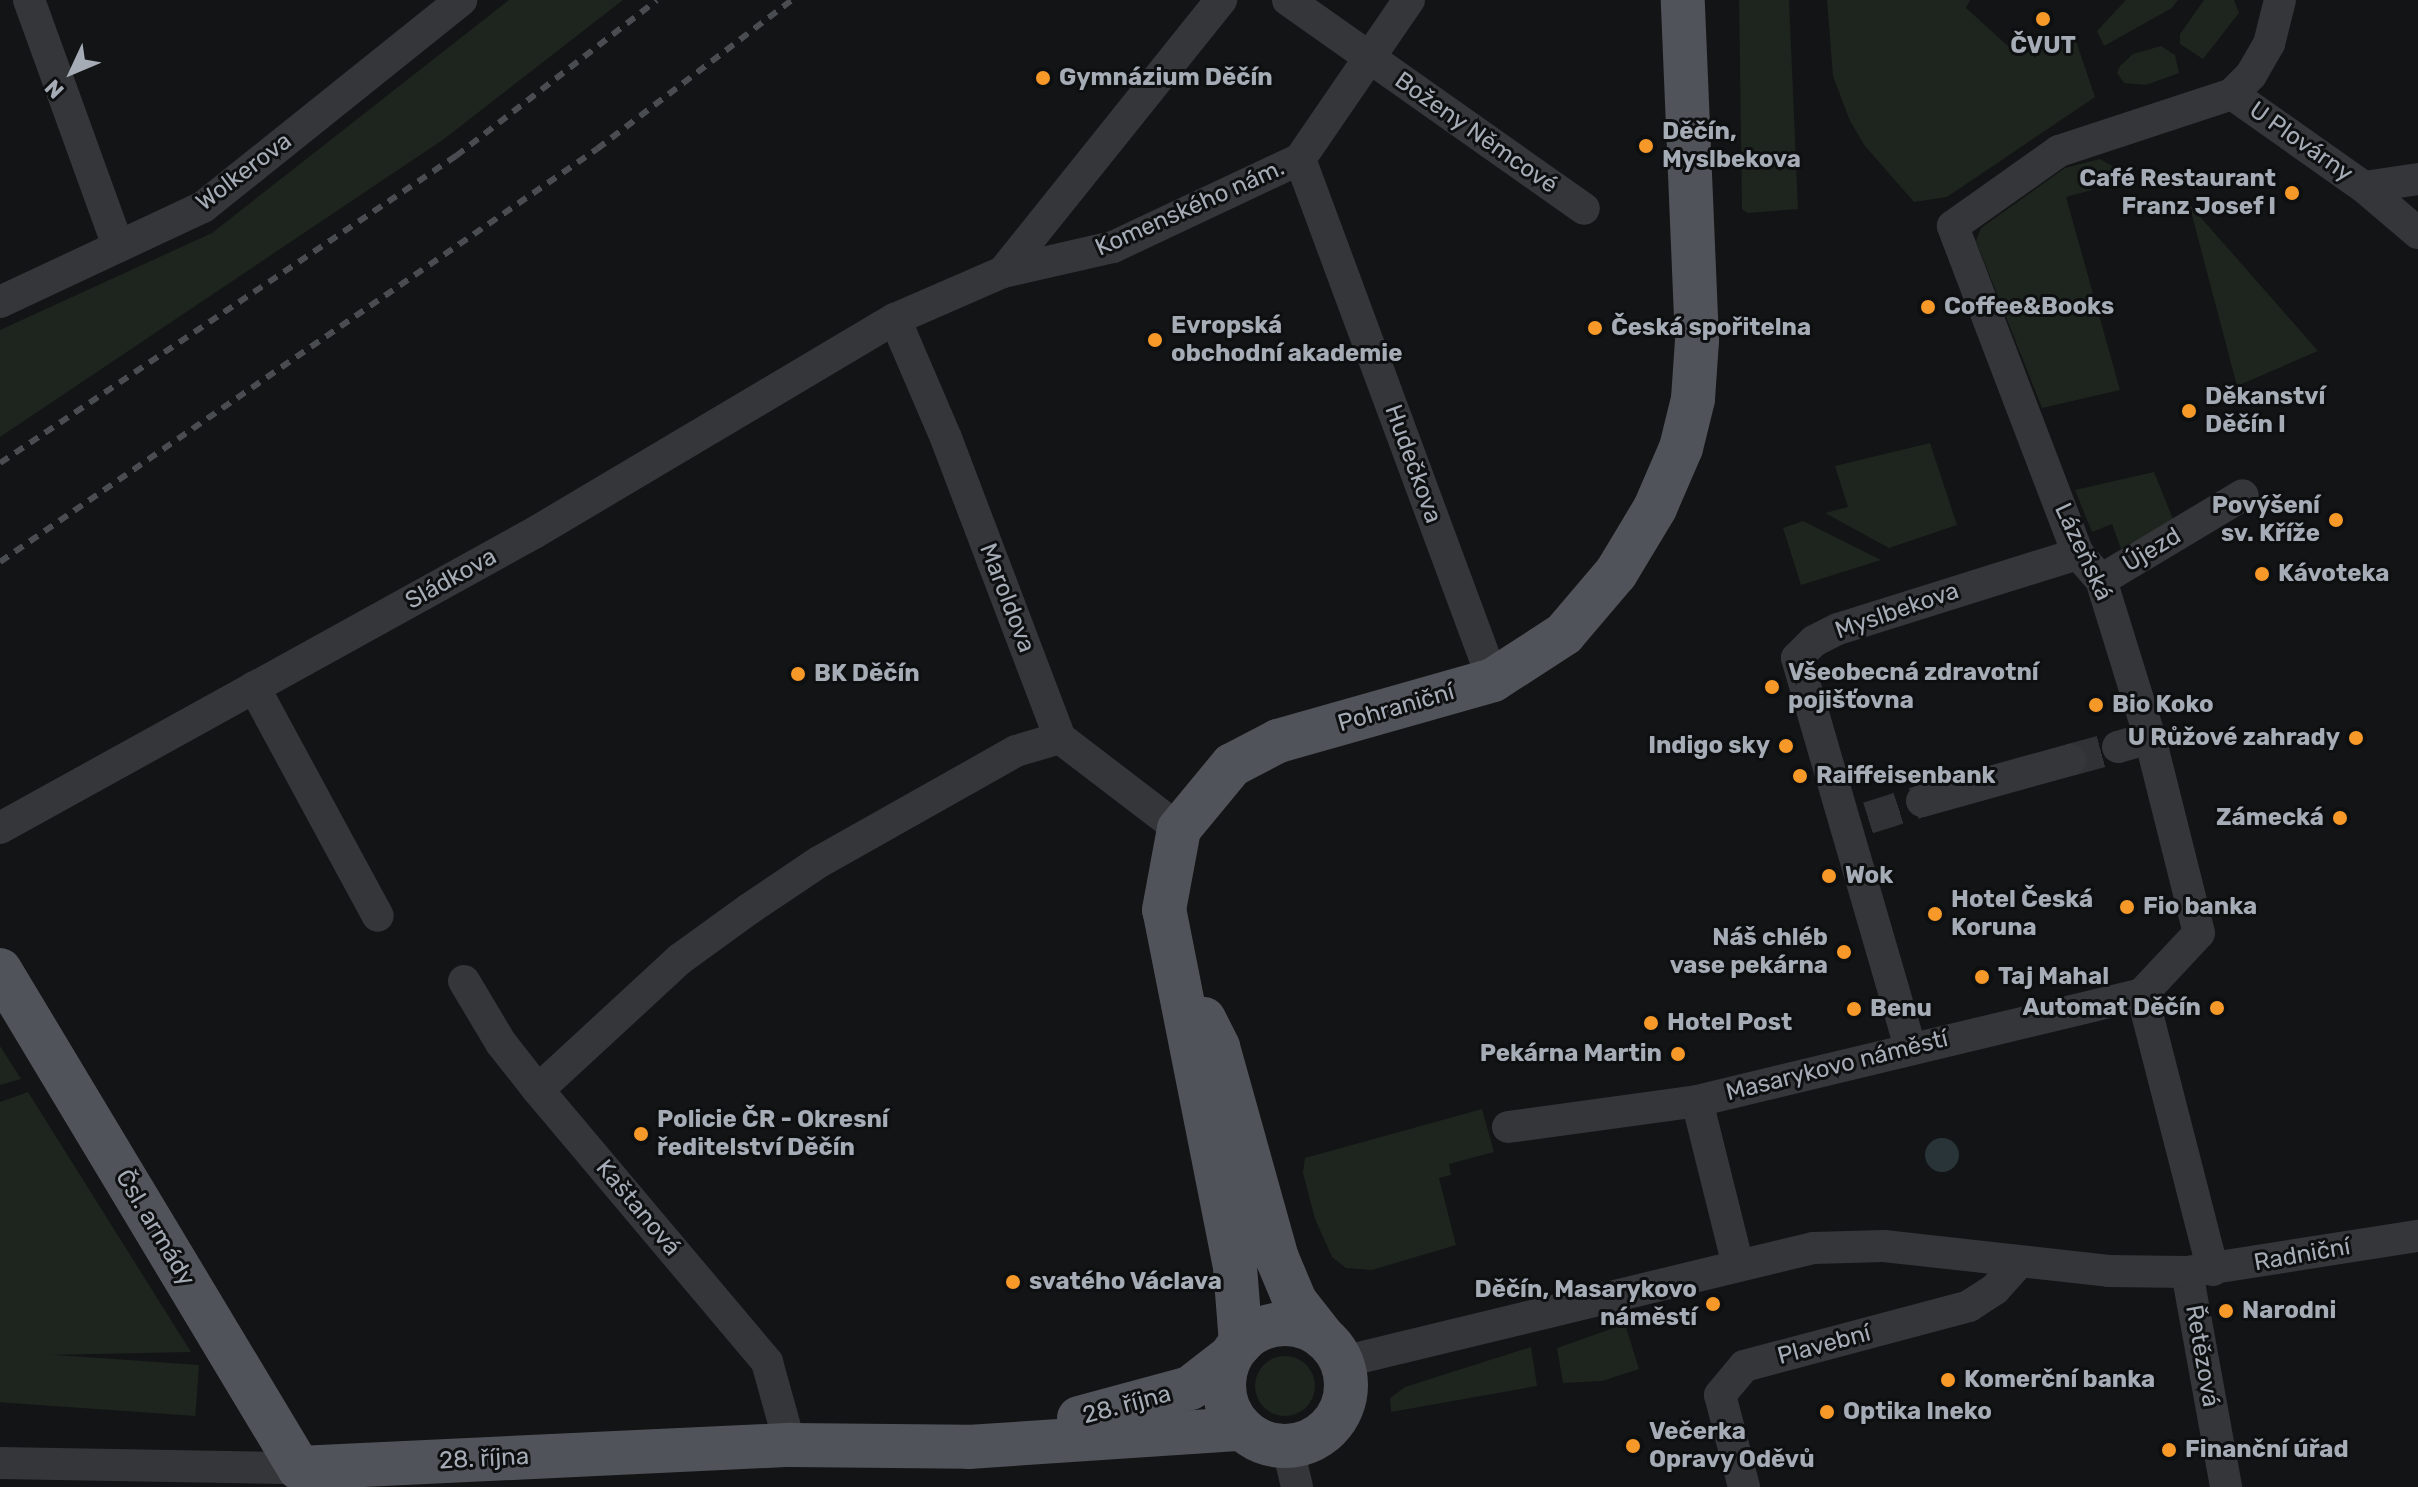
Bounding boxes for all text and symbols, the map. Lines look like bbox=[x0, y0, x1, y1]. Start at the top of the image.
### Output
marker: ČVUT bbox=[2034, 10, 2052, 28]
north arrow bbox=[32, 32, 112, 112]
place label: ČVUT bbox=[2010, 32, 2076, 60]
place label: Gymnázium Děčín bbox=[1059, 64, 1273, 92]
street label: Boženy Němcové bbox=[1389, 66, 1563, 200]
marker: Gymnázium Děčín bbox=[1034, 69, 1052, 87]
text: N bbox=[39, 74, 70, 104]
street label: U Plovárny bbox=[2244, 96, 2358, 188]
place label: Děčín, Myslbekova bbox=[1662, 118, 1801, 174]
street label: Wolkerova bbox=[191, 127, 297, 217]
marker: Děčín, Myslbekova bbox=[1637, 137, 1655, 155]
street label: Komenského nám. bbox=[1091, 153, 1289, 263]
place label: Café Restaurant Franz Josef I bbox=[2079, 165, 2276, 221]
marker: Café Restaurant Franz Josef I bbox=[2283, 184, 2301, 202]
place label: Coffee&Books bbox=[1944, 293, 2114, 321]
marker: Coffee&Books bbox=[1919, 298, 1937, 316]
place label: Evropská obchodní akademie bbox=[1171, 312, 1402, 368]
place label: Česká spořitelna bbox=[1611, 314, 1811, 342]
marker: Česká spořitelna bbox=[1586, 319, 1604, 337]
marker: Evropská obchodní akademie bbox=[1146, 331, 1164, 349]
place label: Děkanství Děčín I bbox=[2205, 383, 2325, 439]
street label: Hudečkova bbox=[1378, 401, 1448, 527]
marker: Děkanství Děčín I bbox=[2180, 402, 2198, 420]
place label: Povýšení sv. Kříže bbox=[2212, 492, 2320, 548]
street label: Lázeňská bbox=[2048, 499, 2118, 605]
marker: Povýšení sv. Kříže bbox=[2327, 511, 2345, 529]
street label: Újezd bbox=[2118, 522, 2186, 578]
street label: Maroldova bbox=[973, 539, 1041, 657]
street label: Sládkova bbox=[401, 542, 501, 616]
place label: Kávoteka bbox=[2278, 560, 2389, 588]
marker: Kávoteka bbox=[2253, 565, 2271, 583]
street label: Myslbekova bbox=[1831, 576, 1963, 646]
place label: Všeobecná zdravotní pojišťovna bbox=[1788, 659, 2039, 715]
place label: BK Děčín bbox=[814, 660, 920, 688]
marker: BK Děčín bbox=[789, 665, 807, 683]
street label: Pohraniční bbox=[1334, 678, 1458, 738]
marker: Všeobecná zdravotní pojišťovna bbox=[1763, 678, 1781, 696]
place label: Bio Koko bbox=[2112, 691, 2214, 719]
marker: Bio Koko bbox=[2087, 696, 2105, 714]
place label: U Růžové zahrady bbox=[2128, 724, 2340, 752]
marker: U Růžové zahrady bbox=[2347, 729, 2365, 747]
place label: Indigo sky bbox=[1648, 732, 1770, 760]
marker: Indigo sky bbox=[1777, 737, 1795, 755]
place label: Raiffeisenbank bbox=[1816, 762, 1996, 790]
marker: Raiffeisenbank bbox=[1791, 767, 1809, 785]
place label: Zámecká bbox=[2216, 804, 2324, 832]
marker: Zámecká bbox=[2331, 809, 2349, 827]
place label: Wok bbox=[1845, 862, 1893, 890]
marker: Wok bbox=[1820, 867, 1838, 885]
place label: Hotel Česká Koruna bbox=[1951, 886, 2093, 942]
place label: Fio banka bbox=[2143, 893, 2257, 921]
marker: Fio banka bbox=[2118, 898, 2136, 916]
marker: Hotel Česká Koruna bbox=[1926, 905, 1944, 923]
place label: Náš chléb vase pekárna bbox=[1670, 924, 1828, 980]
marker: Náš chléb vase pekárna bbox=[1835, 943, 1853, 961]
place label: Taj Mahal bbox=[1998, 963, 2109, 991]
marker: Taj Mahal bbox=[1973, 968, 1991, 986]
place label: Automat Děčín bbox=[2022, 994, 2201, 1022]
place label: Benu bbox=[1870, 995, 1932, 1023]
marker: Automat Děčín bbox=[2208, 999, 2226, 1017]
marker: Benu bbox=[1845, 1000, 1863, 1018]
place label: Hotel Post bbox=[1667, 1009, 1792, 1037]
marker: Hotel Post bbox=[1642, 1014, 1660, 1032]
street label: Masarykovo náměstí bbox=[1723, 1024, 1951, 1108]
place label: Pekárna Martin bbox=[1480, 1040, 1662, 1068]
marker: Pekárna Martin bbox=[1669, 1045, 1687, 1063]
place label: Policie ČR - Okresní ředitelství Děčín bbox=[657, 1106, 889, 1162]
marker: Policie ČR - Okresní ředitelství Děčín bbox=[632, 1125, 650, 1143]
street label: Kaštanová bbox=[590, 1154, 686, 1262]
street label: Čsl. armády bbox=[109, 1165, 201, 1291]
street label: Radniční bbox=[2252, 1232, 2352, 1278]
place label: svatého Václava bbox=[1029, 1268, 1223, 1296]
marker: svatého Václava bbox=[1004, 1273, 1022, 1291]
place label: Děčín, Masarykovo náměstí bbox=[1474, 1276, 1697, 1332]
marker: Děčín, Masarykovo náměstí bbox=[1704, 1295, 1722, 1313]
place label: Narodni bbox=[2242, 1297, 2336, 1325]
marker: Narodni bbox=[2217, 1302, 2235, 1320]
street label: Řetězová bbox=[2179, 1303, 2225, 1409]
street label: Plavební bbox=[1774, 1319, 1874, 1371]
place label: Komerční banka bbox=[1964, 1366, 2155, 1394]
marker: Komerční banka bbox=[1939, 1371, 1957, 1389]
street label: 28. října bbox=[1080, 1379, 1174, 1431]
place label: Optika Ineko bbox=[1843, 1398, 1992, 1426]
marker: Optika Ineko bbox=[1818, 1403, 1836, 1421]
place label: Večerka Opravy Oděvů bbox=[1649, 1418, 1815, 1474]
place label: Finanční úřad bbox=[2185, 1436, 2349, 1464]
marker: Večerka Opravy Oděvů bbox=[1624, 1437, 1642, 1455]
marker: Finanční úřad bbox=[2160, 1441, 2178, 1459]
street label: 28. října bbox=[438, 1442, 530, 1476]

